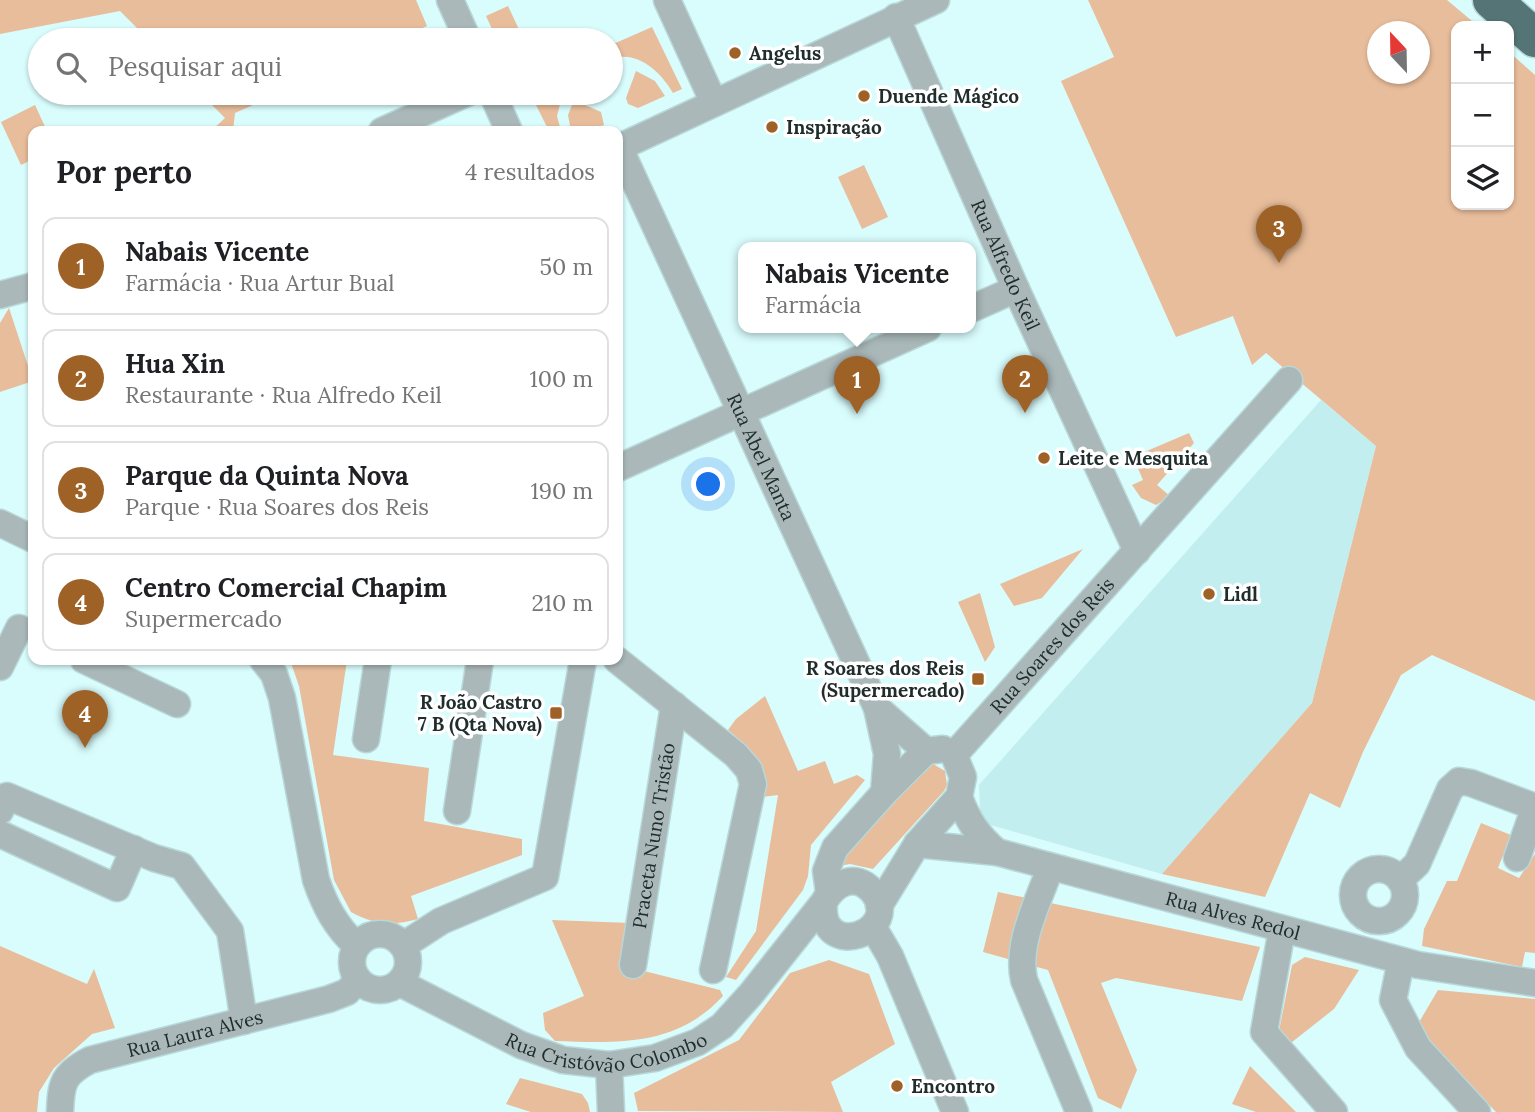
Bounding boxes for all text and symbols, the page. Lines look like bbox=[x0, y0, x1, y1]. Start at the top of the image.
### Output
north arrow bbox=[1367, 21, 1430, 84]
map controls bbox=[1451, 21, 1514, 210]
button: + bbox=[1451, 21, 1514, 84]
search box bbox=[28, 28, 623, 105]
place label: Angelus bbox=[749, 41, 821, 65]
marker: Angelus bbox=[727, 45, 743, 61]
icon: search bbox=[52, 48, 90, 86]
text: Pesquisar aqui bbox=[108, 50, 282, 83]
place label: Duende Mágico bbox=[878, 84, 1019, 108]
button: − bbox=[1451, 84, 1514, 147]
marker: Duende Mágico bbox=[856, 88, 872, 104]
place label: Inspiração bbox=[786, 115, 882, 139]
marker: Inspiração bbox=[764, 119, 780, 135]
button: layers bbox=[1451, 147, 1514, 210]
text: Por perto bbox=[56, 153, 192, 191]
text: 4 resultados bbox=[465, 157, 595, 186]
street label: Rua Alfredo Keil bbox=[966, 196, 1045, 334]
pin: 3 bbox=[1256, 205, 1302, 263]
text: Nabais Vicente bbox=[125, 235, 309, 268]
popup bbox=[738, 242, 976, 333]
text: 1 bbox=[76, 252, 86, 281]
text: 50 m bbox=[540, 252, 593, 281]
text: Nabais Vicente bbox=[765, 257, 949, 290]
text: Farmácia · Rua Artur Bual bbox=[125, 268, 395, 297]
text: Farmácia bbox=[765, 290, 861, 319]
text: Hua Xin bbox=[125, 347, 225, 380]
pin: 2 bbox=[1002, 355, 1048, 413]
pin: 1 bbox=[834, 356, 880, 414]
text: 2 bbox=[75, 364, 87, 393]
text: 100 m bbox=[529, 364, 593, 393]
text: Restaurante · Rua Alfredo Keil bbox=[125, 380, 442, 409]
street label: Rua Abel Manta bbox=[722, 389, 801, 524]
place label: Leite e Mesquita bbox=[1058, 446, 1208, 470]
marker: Leite e Mesquita bbox=[1036, 450, 1052, 466]
text: Parque da Quinta Nova bbox=[125, 459, 409, 492]
your location bbox=[691, 467, 725, 501]
text: 3 bbox=[75, 476, 87, 505]
text: 190 m bbox=[530, 476, 593, 505]
text: Parque · Rua Soares dos Reis bbox=[125, 492, 429, 521]
text: Centro Comercial Chapim bbox=[125, 571, 447, 604]
street label: Rua Soares dos Reis bbox=[985, 572, 1119, 718]
place label: Lidl bbox=[1223, 582, 1258, 606]
marker: Lidl bbox=[1201, 586, 1217, 602]
text: 4 bbox=[75, 588, 87, 617]
text: 210 m bbox=[531, 588, 593, 617]
text: Supermercado bbox=[125, 604, 282, 633]
place label: R Soares dos Reis (Supermercado) bbox=[806, 656, 964, 703]
marker: R Soares dos Reis (Supermercado) bbox=[970, 671, 986, 687]
pin: 4 bbox=[62, 690, 108, 748]
place label: R João Castro 7 B (Qta Nova) bbox=[418, 690, 542, 737]
marker: R João Castro 7 B (Qta Nova) bbox=[548, 705, 564, 721]
street label: Praceta Nuno Tristão bbox=[627, 741, 680, 930]
street label: Rua Alves Redol bbox=[1163, 886, 1303, 945]
street label: Rua Laura Alves bbox=[124, 1004, 265, 1062]
street label: Rua Cristóvão Colombo bbox=[502, 1020, 710, 1046]
text: Rua Cristóvão Colombo bbox=[502, 1027, 712, 1077]
place label: Encontro bbox=[911, 1074, 995, 1098]
marker: Encontro bbox=[889, 1078, 905, 1094]

